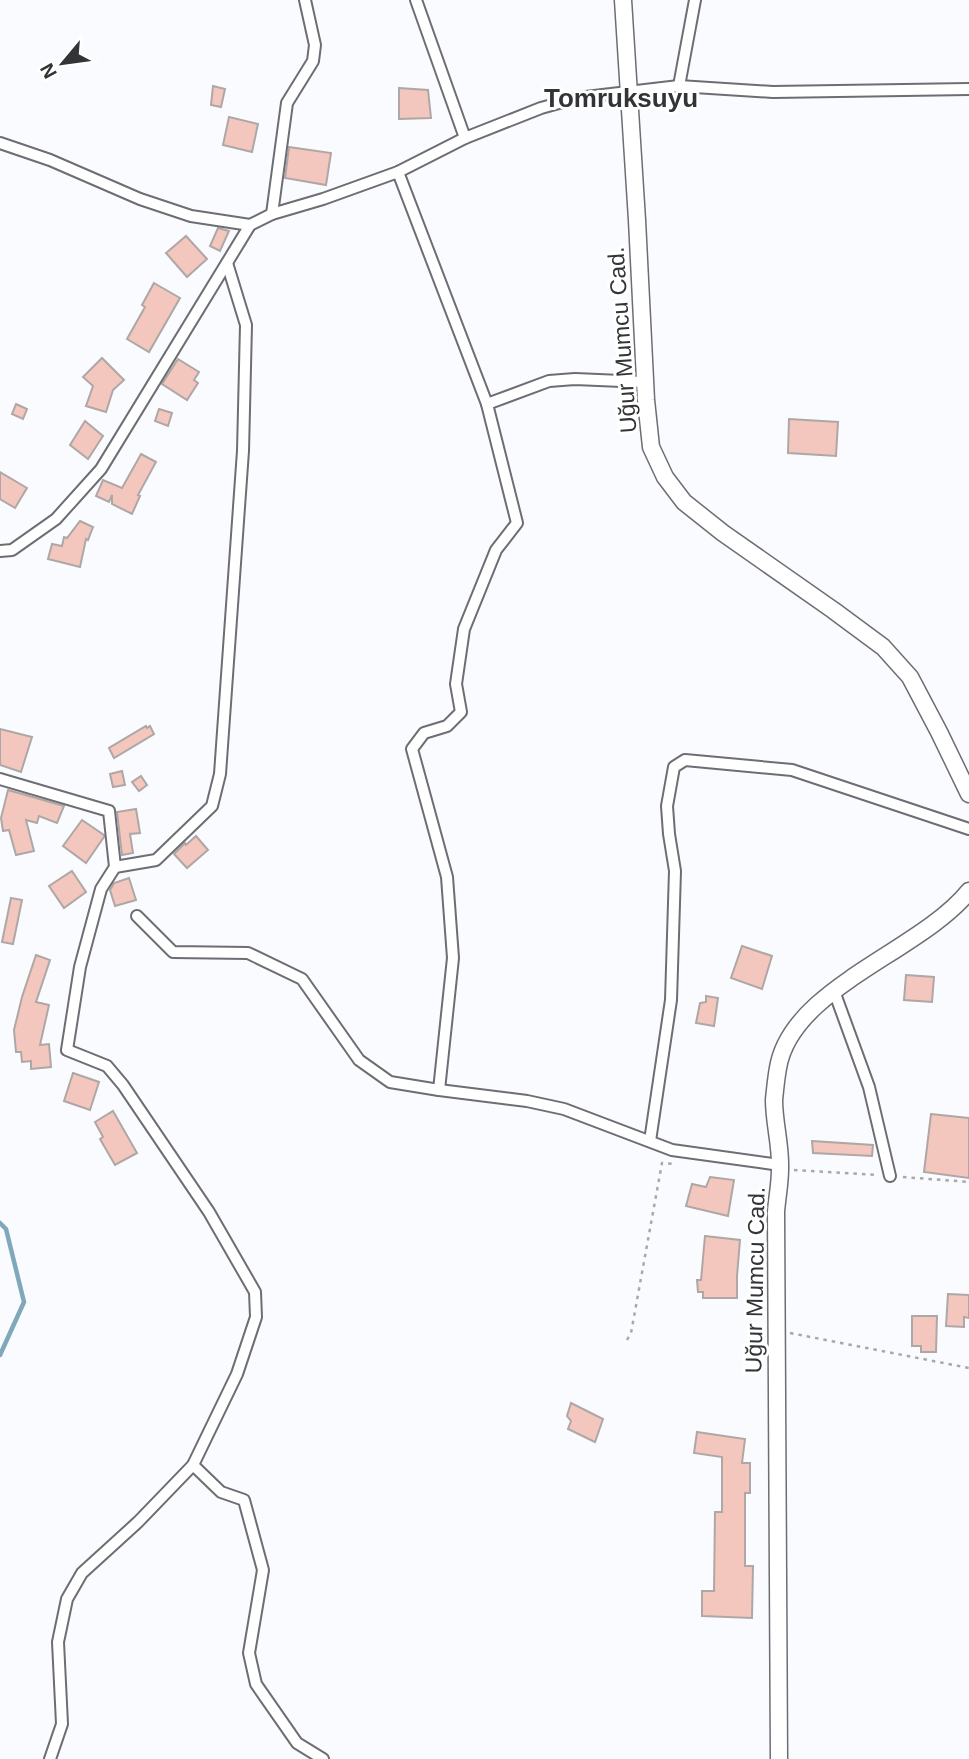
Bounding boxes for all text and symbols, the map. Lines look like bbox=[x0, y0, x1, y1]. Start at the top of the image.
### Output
north arrow bbox=[28, 28, 98, 98]
text: N bbox=[36, 60, 61, 82]
district label: Tomruksuyu bbox=[544, 83, 698, 113]
street label: Uğur Mumcu Cad. bbox=[603, 246, 641, 434]
street label: Uğur Mumcu Cad. bbox=[740, 1186, 770, 1374]

